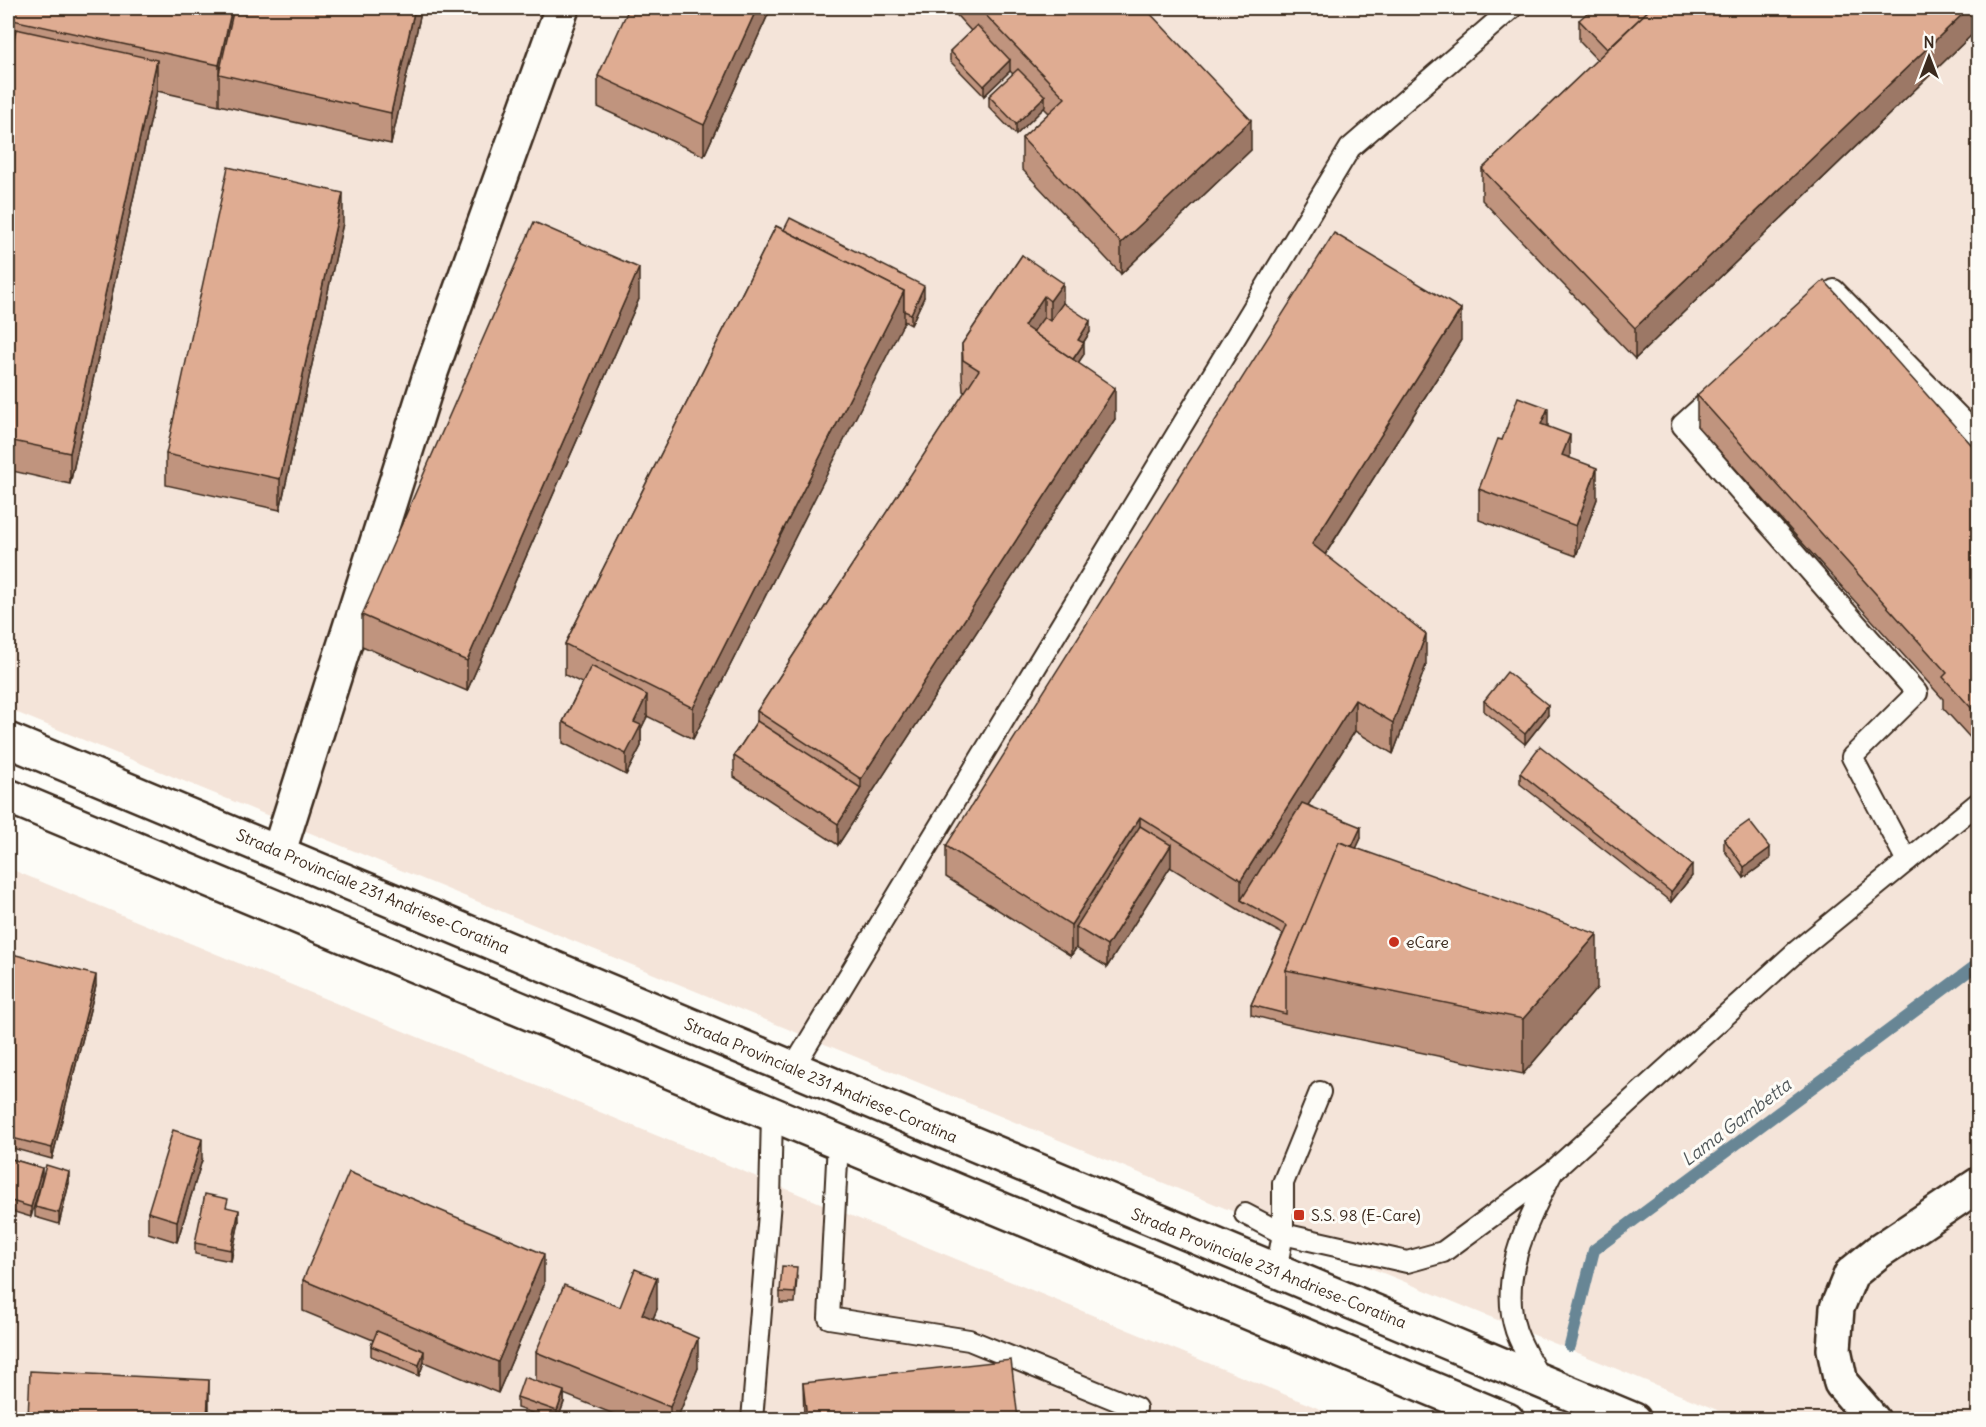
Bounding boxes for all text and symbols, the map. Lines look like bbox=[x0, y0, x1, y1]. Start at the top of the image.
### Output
north arrow bbox=[1899, 27, 1959, 87]
text: N bbox=[1923, 32, 1935, 52]
street label: Strada Provinciale 231 Andriese-Coratina bbox=[233, 824, 513, 958]
place label: eCare bbox=[1406, 932, 1449, 952]
marker: eCare bbox=[1387, 935, 1401, 949]
street label: Strada Provinciale 231 Andriese-Coratina bbox=[681, 1013, 961, 1147]
water label: Lama Gambetta bbox=[1677, 1072, 1797, 1171]
street label: Strada Provinciale 231 Andriese-Coratina bbox=[1129, 1204, 1409, 1332]
place label: S.S. 98 (E-Care) bbox=[1311, 1205, 1421, 1225]
marker: S.S. 98 (E-Care) bbox=[1292, 1208, 1306, 1222]

